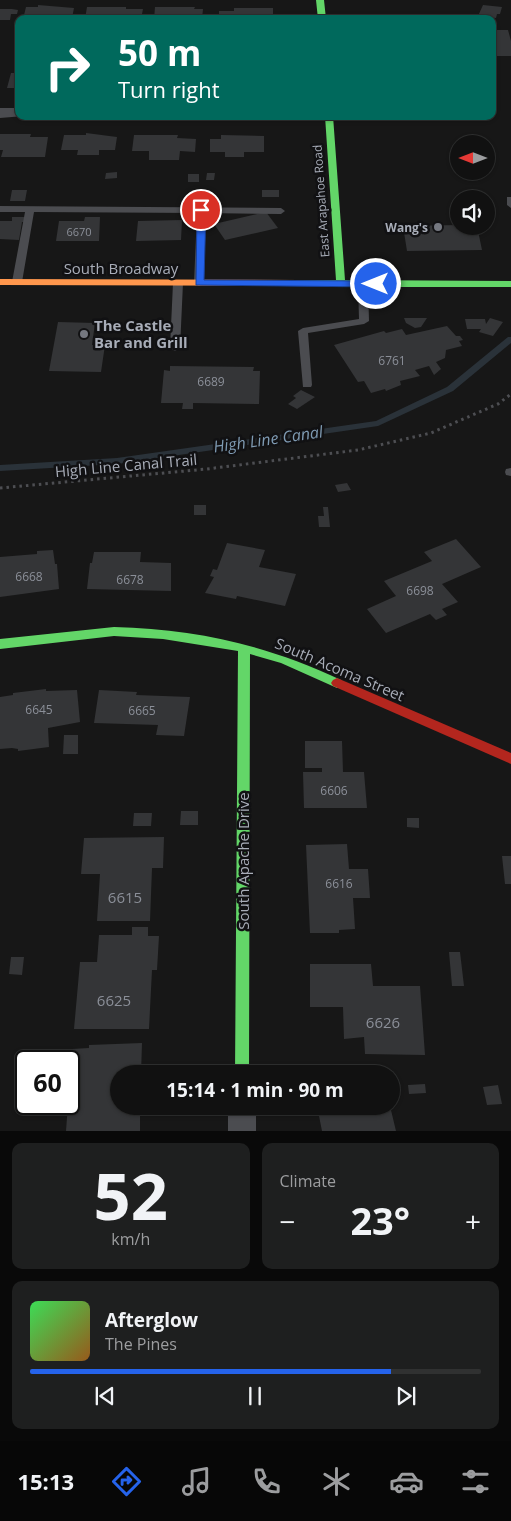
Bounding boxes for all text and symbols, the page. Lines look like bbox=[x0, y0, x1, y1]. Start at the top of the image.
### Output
text: 50 m bbox=[118, 29, 201, 76]
icon: right bbox=[35, 35, 100, 100]
text: Turn right bbox=[118, 74, 220, 104]
north arrow bbox=[450, 135, 495, 180]
map controls bbox=[450, 135, 495, 235]
street label: East Arapahoe Road bbox=[309, 144, 333, 258]
pin bbox=[180, 189, 222, 231]
button: sound bbox=[450, 190, 495, 235]
icon: arrive bbox=[187, 196, 215, 224]
place label: Wang's bbox=[385, 219, 428, 236]
marker: Wang's bbox=[432, 221, 444, 233]
house number: 6670 bbox=[66, 224, 92, 239]
position arrow bbox=[349, 257, 401, 309]
street label: South Broadway bbox=[64, 258, 179, 278]
place label: The Castle Bar and Grill bbox=[94, 315, 188, 352]
marker: The Castle Bar and Grill bbox=[78, 328, 90, 340]
house number: 6761 bbox=[378, 352, 406, 369]
house number: 6689 bbox=[197, 373, 225, 390]
water label: High Line Canal bbox=[212, 420, 325, 458]
street label: High Line Canal Trail bbox=[54, 449, 198, 481]
house number: 6668 bbox=[15, 568, 43, 585]
house number: 6678 bbox=[116, 571, 144, 588]
house number: 6698 bbox=[406, 582, 434, 599]
street label: South Acoma Street bbox=[272, 633, 408, 705]
house number: 6645 bbox=[25, 701, 53, 718]
house number: 6665 bbox=[128, 702, 156, 719]
house number: 6606 bbox=[320, 782, 348, 799]
street label: South Apache Drive bbox=[233, 792, 253, 930]
house number: 6616 bbox=[325, 875, 353, 892]
house number: 6615 bbox=[108, 887, 142, 907]
house number: 6625 bbox=[97, 990, 131, 1010]
house number: 6626 bbox=[366, 1012, 400, 1032]
speed limit sign: 60 bbox=[15, 1050, 80, 1115]
text: 15:14 · 1 min · 90 m bbox=[166, 1077, 344, 1103]
text: 52 bbox=[94, 1151, 168, 1239]
text: Climate bbox=[280, 1170, 336, 1192]
text: 23° bbox=[350, 1194, 410, 1246]
text: − bbox=[280, 1202, 296, 1240]
text: + bbox=[465, 1202, 481, 1240]
text: km/h bbox=[111, 1228, 150, 1250]
text: Afterglow bbox=[105, 1307, 198, 1333]
text: The Pines bbox=[105, 1333, 177, 1355]
icon: previous bbox=[91, 1382, 119, 1410]
icon: pause bbox=[241, 1382, 269, 1410]
icon: next bbox=[392, 1382, 420, 1410]
icon: directions bbox=[109, 1464, 144, 1499]
icon: music bbox=[179, 1464, 214, 1499]
icon: phone bbox=[249, 1464, 284, 1499]
icon: climate bbox=[319, 1464, 354, 1499]
icon: car bbox=[389, 1464, 424, 1499]
icon: filters bbox=[458, 1464, 493, 1499]
text: 15:13 bbox=[17, 1466, 74, 1496]

